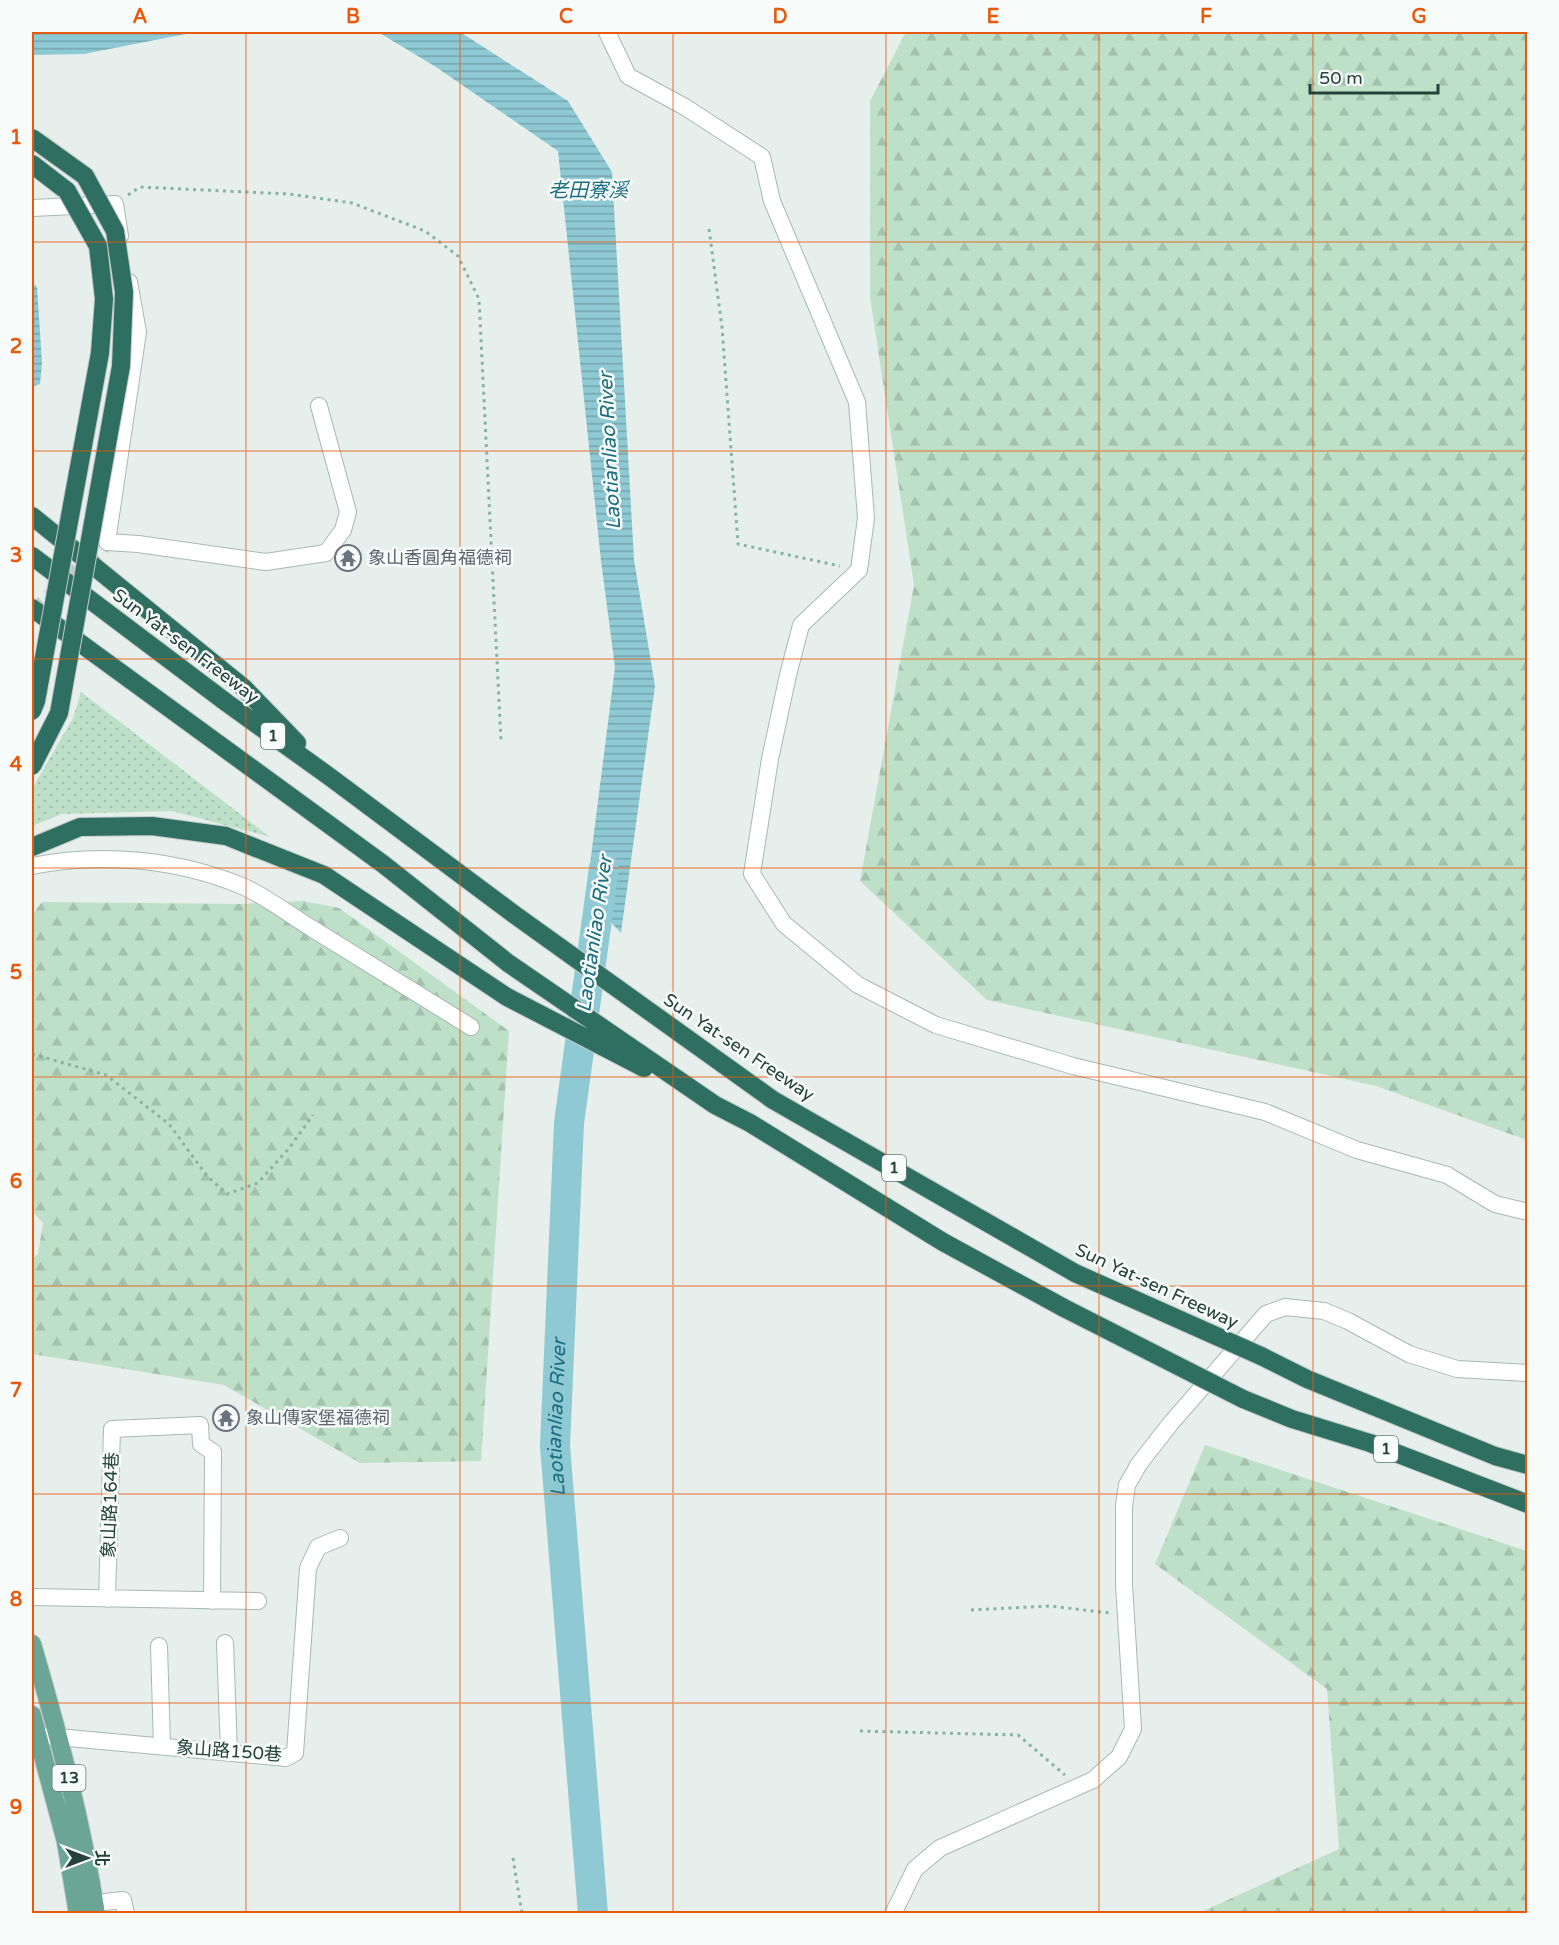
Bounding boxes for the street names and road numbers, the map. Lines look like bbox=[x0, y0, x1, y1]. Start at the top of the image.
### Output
street label: Sun Yat-sen Freeway bbox=[109, 584, 264, 708]
road number: 1 bbox=[261, 723, 285, 749]
street label: Sun Yat-sen Freeway bbox=[659, 988, 819, 1106]
road number: 1 bbox=[882, 1155, 906, 1181]
street label: Sun Yat-sen Freeway bbox=[1072, 1239, 1242, 1334]
road number: 1 bbox=[1374, 1436, 1398, 1462]
street label: 象山路164巷 bbox=[97, 1452, 123, 1558]
street label: 象山路150巷 bbox=[175, 1736, 283, 1766]
road number: 13 bbox=[52, 1765, 86, 1791]

